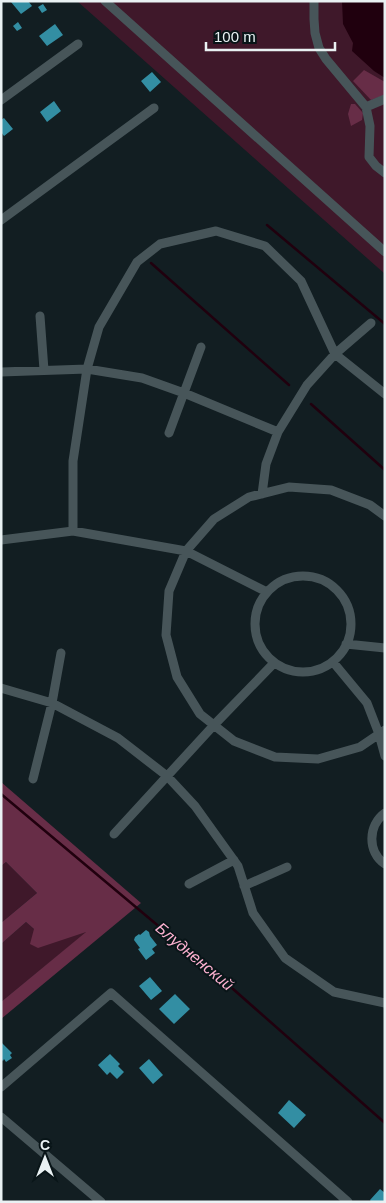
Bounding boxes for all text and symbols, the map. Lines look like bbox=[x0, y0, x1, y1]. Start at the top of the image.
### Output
scale bar bbox=[206, 20, 335, 52]
text: 100 m bbox=[214, 28, 256, 45]
water label: Блудненский bbox=[152, 919, 237, 994]
north arrow bbox=[20, 1133, 70, 1183]
text: С bbox=[40, 1137, 50, 1153]

